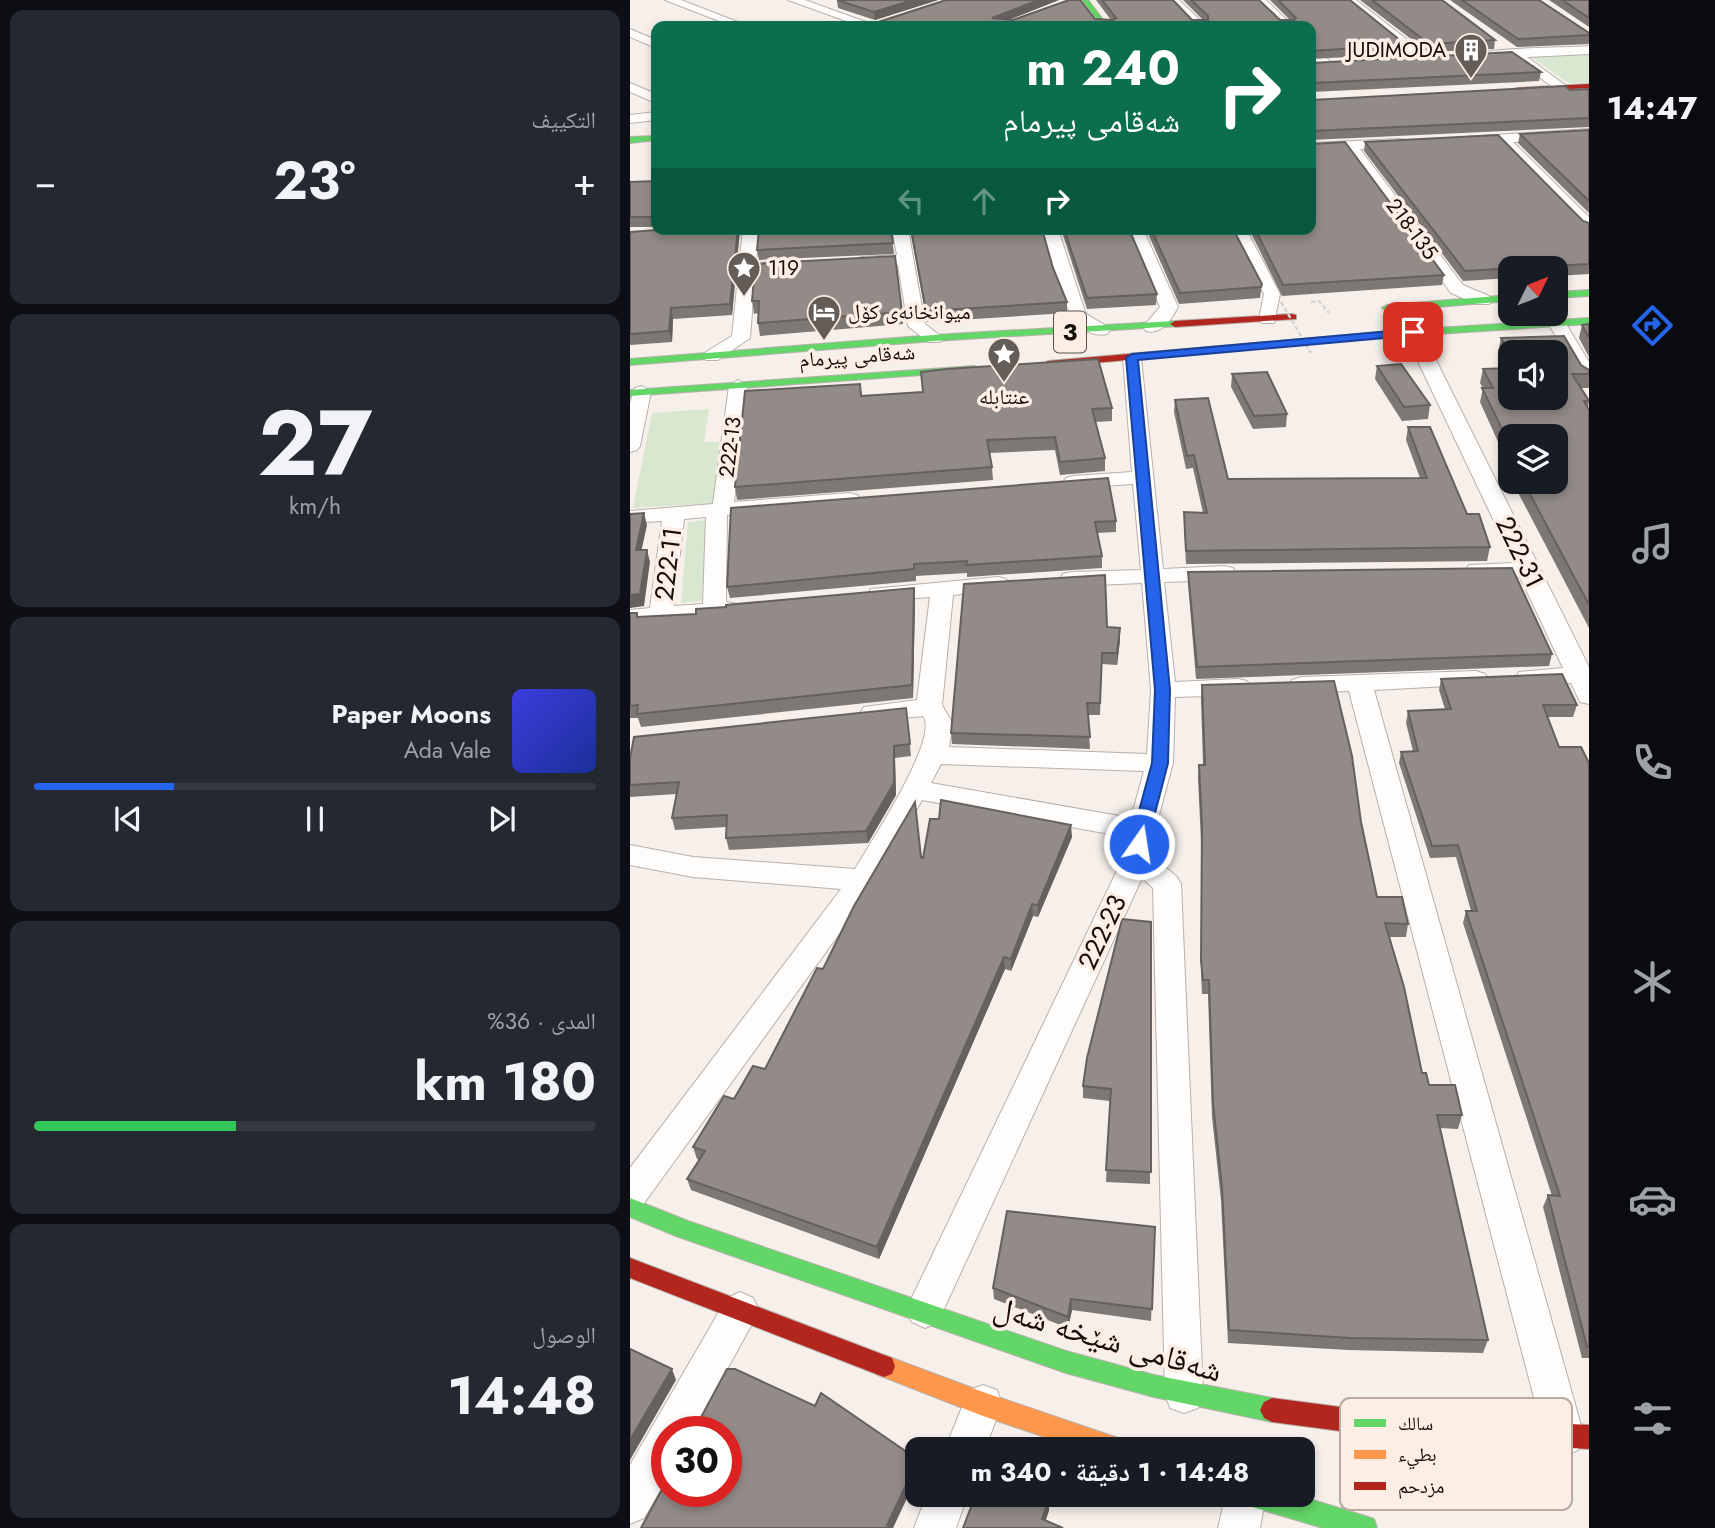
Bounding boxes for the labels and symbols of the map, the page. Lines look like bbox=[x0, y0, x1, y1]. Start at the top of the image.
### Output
building icon: JUDIMODA bbox=[1452, 31, 1490, 80]
place label: JUDIMODA bbox=[1344, 35, 1446, 65]
street label: 218-135 bbox=[1379, 192, 1445, 266]
place icon: 119 bbox=[725, 249, 763, 298]
place label: 119 bbox=[768, 253, 799, 283]
north arrow bbox=[1498, 256, 1568, 326]
hotel icon: میوانخانەی کۆل bbox=[805, 293, 843, 342]
place label: میوانخانەی کۆل bbox=[848, 297, 971, 327]
pin bbox=[1383, 302, 1443, 362]
road number: 3 bbox=[1054, 312, 1086, 352]
place icon: عنتابله bbox=[985, 335, 1023, 384]
street label: شەقامی پیرمام bbox=[798, 337, 916, 375]
place label: عنتابله bbox=[979, 382, 1029, 412]
street label: 222-13 bbox=[711, 415, 749, 479]
street label: 222-31 bbox=[1486, 510, 1554, 594]
street label: 222-11 bbox=[645, 525, 691, 603]
position arrow bbox=[1102, 807, 1176, 881]
street label: 222-23 bbox=[1068, 888, 1136, 976]
street label: شەقامی شێخه‌ شه‌ل bbox=[988, 1284, 1228, 1394]
legend bbox=[1340, 1398, 1572, 1510]
text: سالك bbox=[1398, 1410, 1433, 1437]
speed limit sign: 30 bbox=[651, 1416, 742, 1507]
text: بطيء bbox=[1398, 1441, 1437, 1470]
text: مزدحم bbox=[1398, 1473, 1444, 1500]

